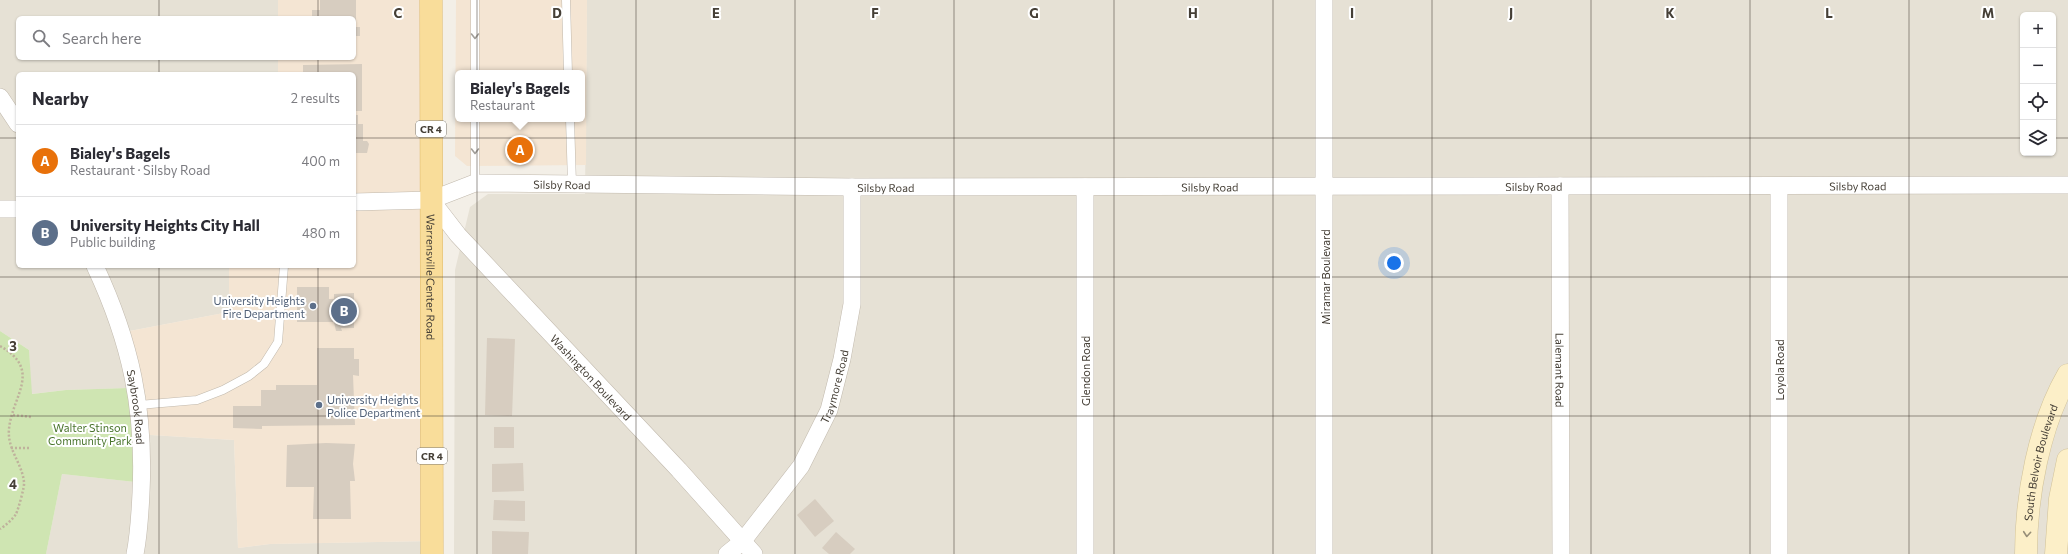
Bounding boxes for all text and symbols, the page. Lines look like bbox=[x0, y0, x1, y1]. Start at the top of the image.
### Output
text: C bbox=[394, 5, 403, 21]
text: D bbox=[552, 5, 562, 21]
text: E bbox=[712, 5, 720, 21]
text: F bbox=[871, 5, 879, 21]
text: G bbox=[1029, 5, 1039, 21]
text: H bbox=[1188, 5, 1198, 21]
text: I bbox=[1350, 5, 1354, 21]
text: J bbox=[1509, 5, 1513, 21]
text: K bbox=[1665, 5, 1675, 21]
text: L bbox=[1825, 5, 1833, 21]
text: M bbox=[1982, 5, 1994, 21]
map controls bbox=[2020, 12, 2056, 156]
button: + bbox=[2020, 12, 2056, 48]
search box bbox=[16, 16, 356, 60]
icon: search bbox=[30, 27, 52, 49]
text: Search here bbox=[62, 29, 141, 47]
one-way arrow bbox=[471, 34, 479, 40]
button: − bbox=[2020, 48, 2056, 84]
popup bbox=[455, 70, 585, 122]
text: Bialey's Bagels bbox=[470, 79, 570, 97]
button: locate bbox=[2020, 84, 2056, 120]
text: Nearby bbox=[32, 88, 89, 109]
text: 2 results bbox=[291, 90, 340, 106]
text: Restaurant bbox=[470, 97, 535, 113]
button: layers bbox=[2020, 120, 2056, 156]
road number: CR 4 bbox=[416, 121, 446, 137]
pin: A bbox=[507, 135, 533, 165]
text: Bialey's Bagels bbox=[70, 144, 170, 162]
one-way arrow bbox=[471, 148, 479, 154]
text: A bbox=[40, 153, 50, 169]
text: 400 m bbox=[301, 153, 340, 169]
text: Restaurant · Silsby Road bbox=[70, 162, 210, 178]
street label: Silsby Road bbox=[533, 177, 590, 191]
street label: Silsby Road bbox=[1505, 179, 1562, 192]
street label: Silsby Road bbox=[1829, 179, 1886, 192]
street label: Silsby Road bbox=[857, 180, 914, 193]
street label: Silsby Road bbox=[1181, 180, 1238, 193]
street label: Warrensville Center Road bbox=[425, 214, 438, 340]
text: University Heights City Hall bbox=[70, 216, 260, 234]
text: B bbox=[41, 225, 49, 241]
text: 480 m bbox=[302, 225, 340, 241]
street label: Miramar Boulevard bbox=[1319, 229, 1332, 325]
text: Public building bbox=[70, 234, 156, 250]
your location bbox=[1384, 253, 1404, 273]
place label: University Heights Fire Department bbox=[214, 294, 305, 320]
pin: B bbox=[331, 296, 357, 326]
marker: University Heights Fire Department bbox=[308, 301, 318, 311]
street label: Washington Boulevard bbox=[548, 331, 635, 422]
street label: Lalemant Road bbox=[1554, 333, 1567, 407]
street label: Glendon Road bbox=[1079, 336, 1092, 406]
text: 3 bbox=[9, 338, 17, 354]
street label: Loyola Road bbox=[1773, 339, 1786, 401]
street label: Traymore Road bbox=[817, 349, 850, 425]
street label: Saybrook Road bbox=[125, 368, 148, 445]
place label: University Heights Police Department bbox=[327, 393, 421, 419]
marker: University Heights Police Department bbox=[314, 400, 324, 410]
street label: South Belvoir Boulevard bbox=[2021, 402, 2060, 521]
park label: Walter Stinson Community Park bbox=[48, 421, 132, 447]
road number: CR 4 bbox=[417, 448, 447, 464]
text: 4 bbox=[9, 476, 17, 492]
one-way arrow bbox=[2022, 530, 2031, 537]

